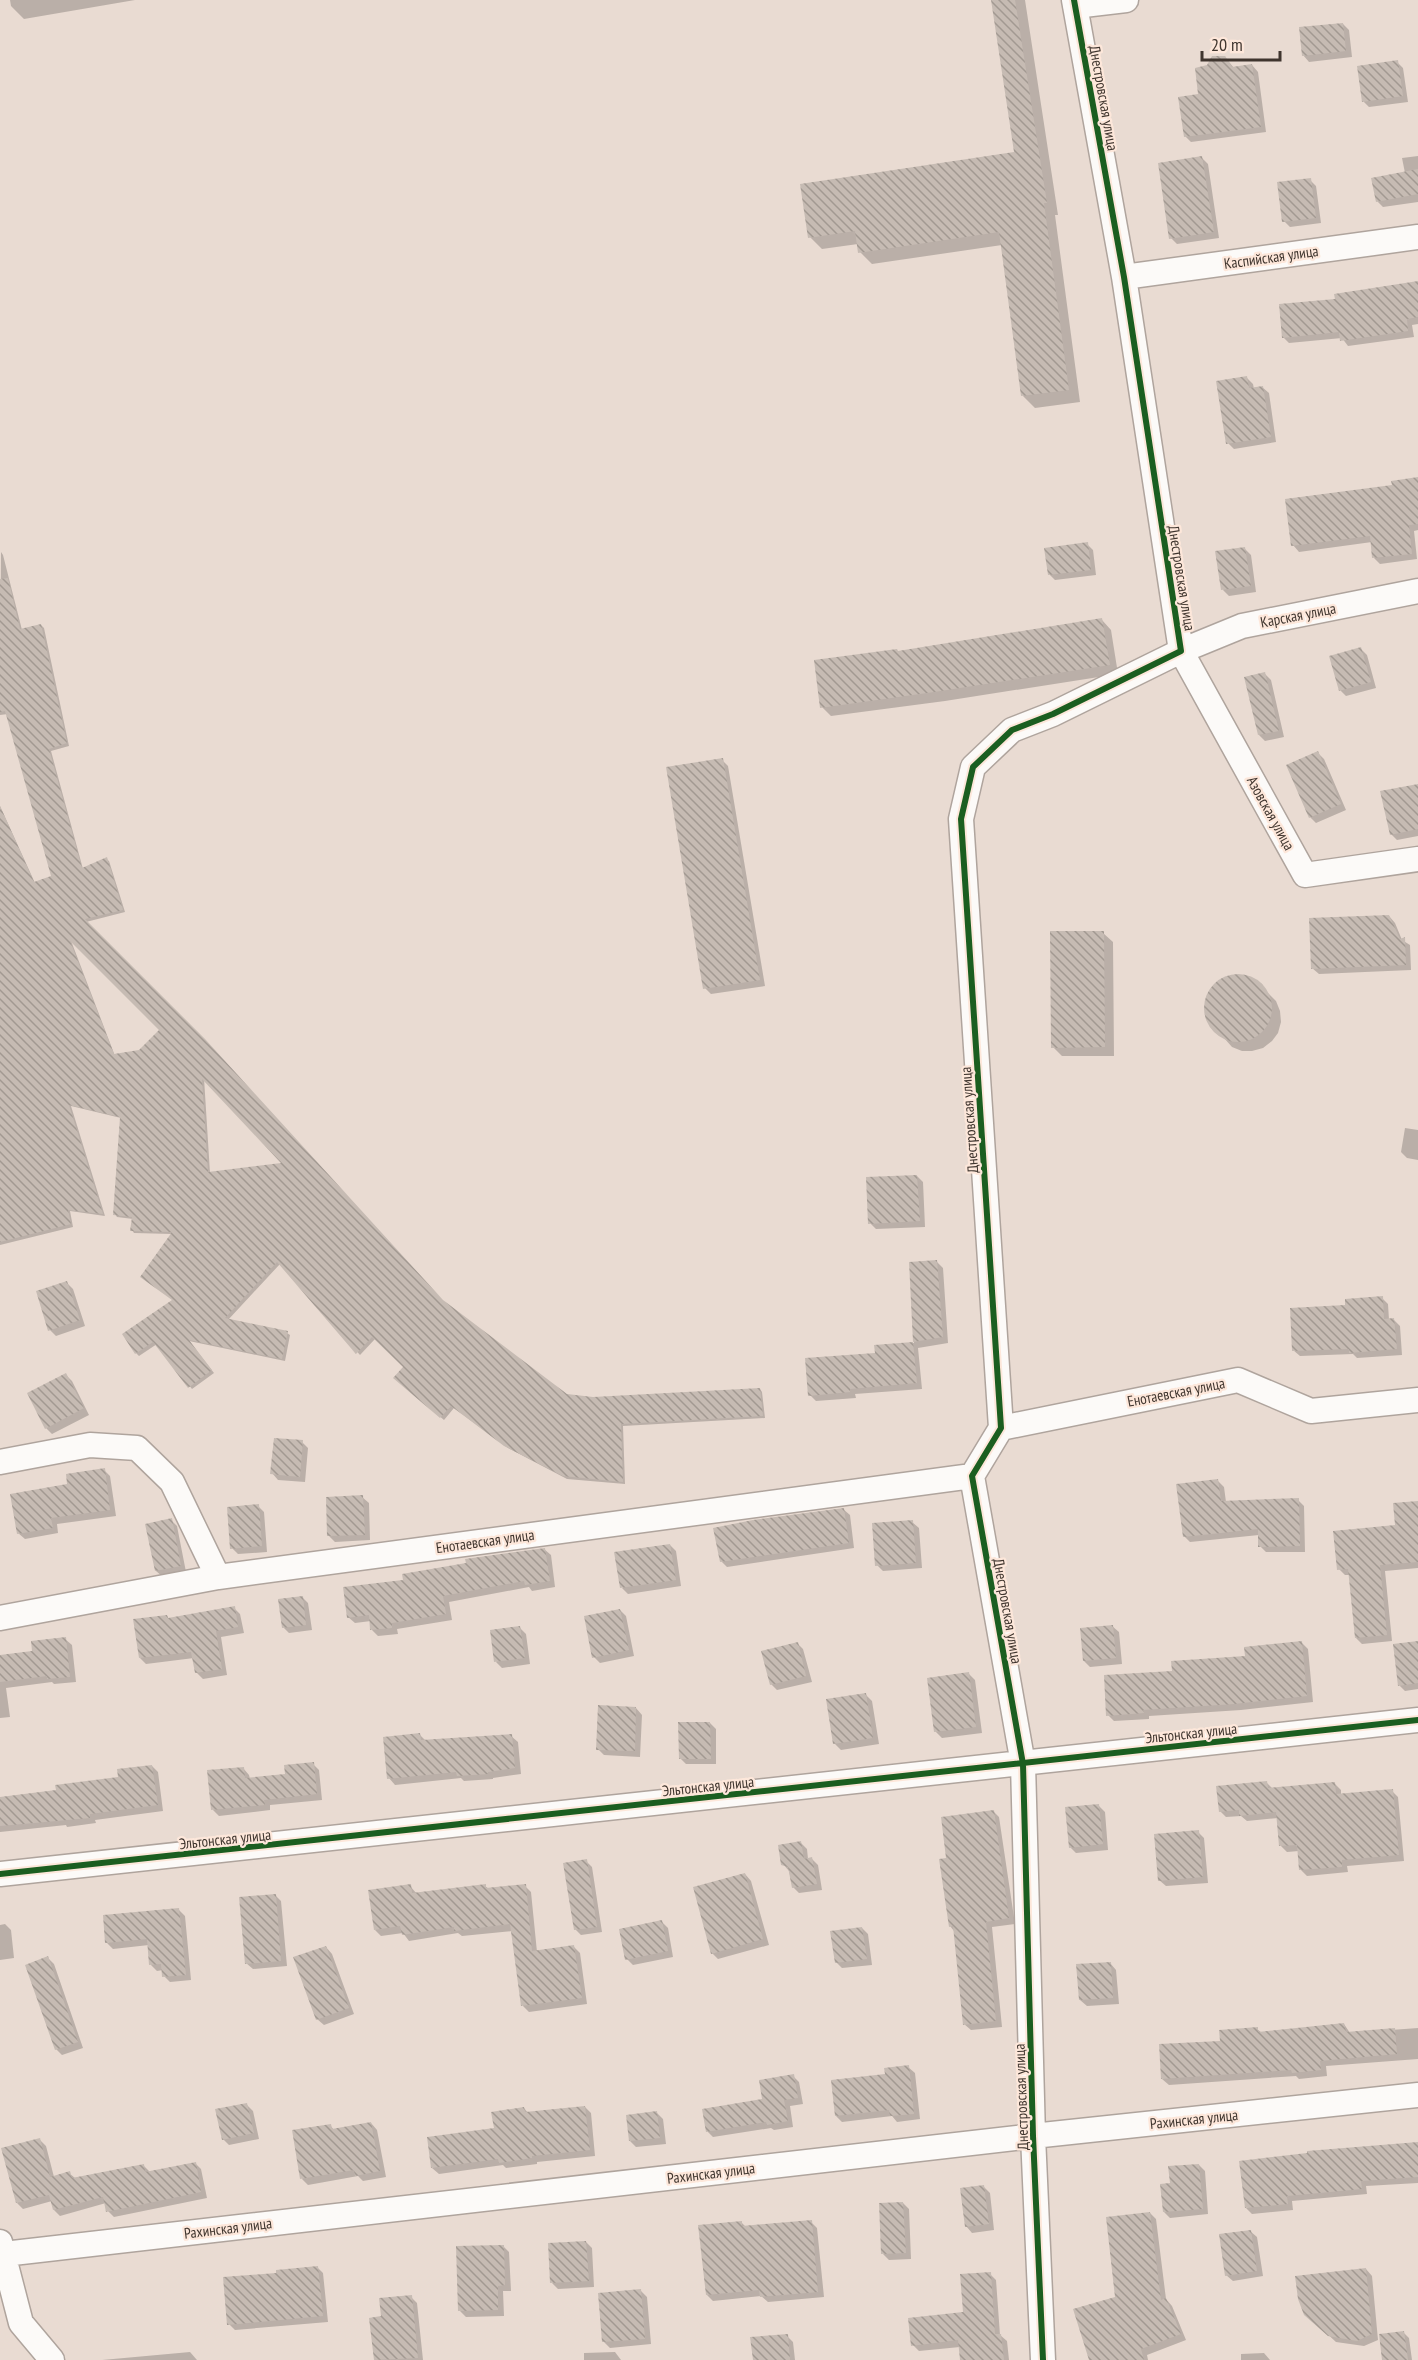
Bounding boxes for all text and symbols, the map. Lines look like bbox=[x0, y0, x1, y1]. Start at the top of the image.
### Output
scale bar bbox=[1202, 24, 1280, 62]
text: 20 m bbox=[1211, 33, 1243, 56]
street label: Днестровская улица bbox=[1085, 44, 1123, 152]
street label: Каспийская улица bbox=[1223, 241, 1319, 273]
street label: Днестровская улица bbox=[1164, 524, 1200, 632]
street label: Карская улица bbox=[1259, 598, 1337, 632]
street label: Азовская улица bbox=[1243, 773, 1299, 853]
street label: Днестровская улица bbox=[956, 1066, 982, 1174]
street label: Енотаевская улица bbox=[1126, 1373, 1226, 1411]
street label: Енотаевская улица bbox=[435, 1525, 535, 1557]
street label: Днестровская улица bbox=[989, 1557, 1027, 1665]
street label: Эльтонская улица bbox=[1144, 1719, 1238, 1747]
street label: Эльтонская улица bbox=[661, 1772, 755, 1800]
street label: Эльтонская улица bbox=[178, 1825, 272, 1853]
street label: Днестровская улица bbox=[1010, 2043, 1032, 2151]
street label: Рахинская улица bbox=[1149, 2105, 1239, 2133]
street label: Рахинская улица bbox=[666, 2158, 756, 2188]
street label: Рахинская улица bbox=[183, 2213, 273, 2243]

